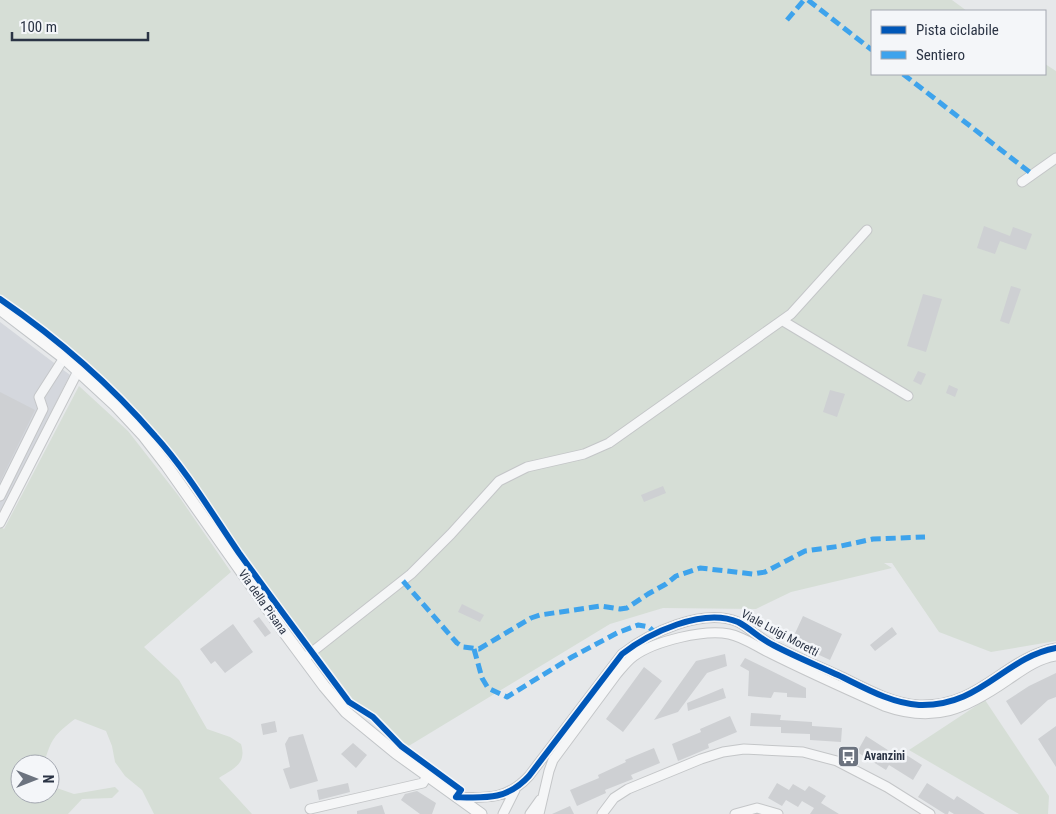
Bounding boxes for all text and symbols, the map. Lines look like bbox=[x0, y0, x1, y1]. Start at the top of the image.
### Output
scale bar bbox=[12, 10, 149, 42]
legend bbox=[871, 10, 1046, 75]
text: 100 m bbox=[20, 18, 57, 36]
text: Pista ciclabile bbox=[916, 21, 999, 39]
text: Sentiero bbox=[916, 46, 965, 64]
street label: Via della Pisana bbox=[236, 567, 291, 637]
street label: Viale Luigi Moretti bbox=[739, 607, 821, 659]
bus stop icon: Avanzini bbox=[836, 744, 860, 768]
place label: Avanzini bbox=[864, 749, 905, 763]
north arrow bbox=[10, 754, 60, 804]
text: N bbox=[40, 775, 56, 783]

